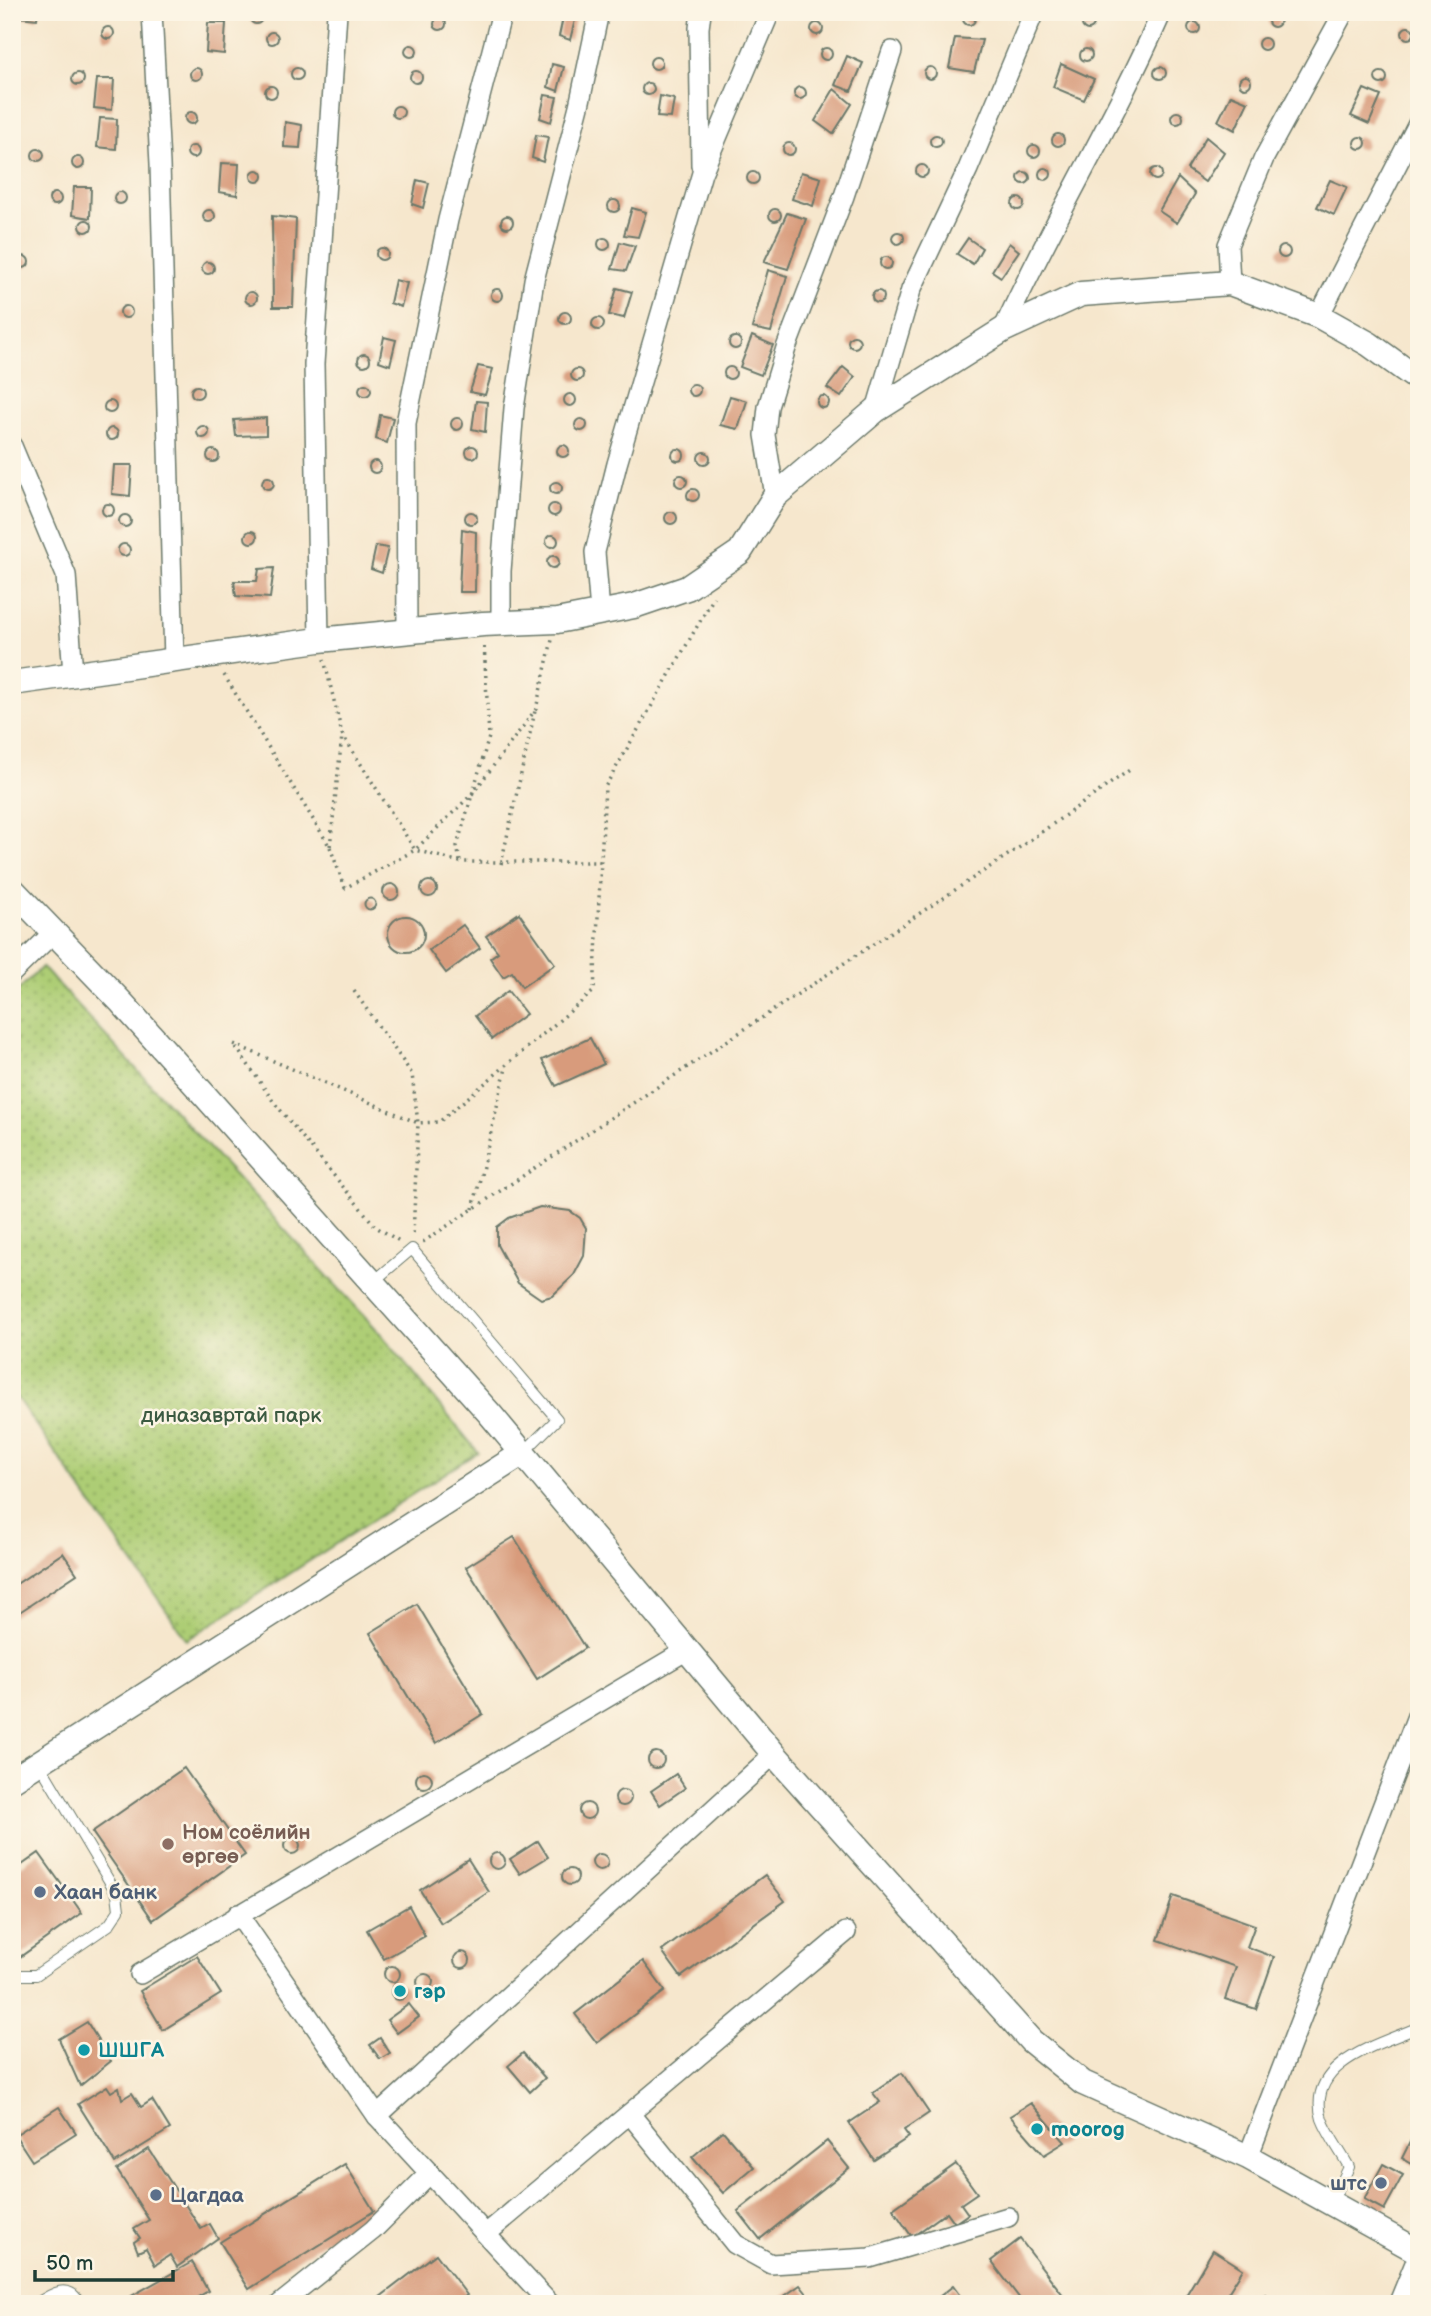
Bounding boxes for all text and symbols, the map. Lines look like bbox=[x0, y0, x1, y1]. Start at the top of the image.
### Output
park label: диназавртай парк bbox=[141, 1403, 321, 1428]
place label: Ном соёлийн өргөө bbox=[182, 1820, 311, 1869]
marker: Ном соёлийн өргөө bbox=[160, 1836, 176, 1852]
place label: Хаан банк bbox=[53, 1880, 157, 1905]
marker: Хаан банк bbox=[32, 1884, 48, 1900]
place label: гэр bbox=[414, 1979, 446, 2004]
marker: гэр bbox=[392, 1983, 408, 1999]
place label: ШШГА bbox=[98, 2038, 165, 2063]
marker: ШШГА bbox=[76, 2042, 92, 2058]
place label: moorog bbox=[1051, 2117, 1125, 2142]
marker: moorog bbox=[1029, 2121, 1045, 2137]
place label: штс bbox=[1330, 2171, 1367, 2196]
marker: штс bbox=[1373, 2175, 1389, 2191]
place label: Цагдаа bbox=[170, 2183, 244, 2208]
marker: Цагдаа bbox=[148, 2187, 164, 2203]
scale bar bbox=[35, 2239, 173, 2283]
text: 50 m bbox=[46, 2251, 93, 2276]

